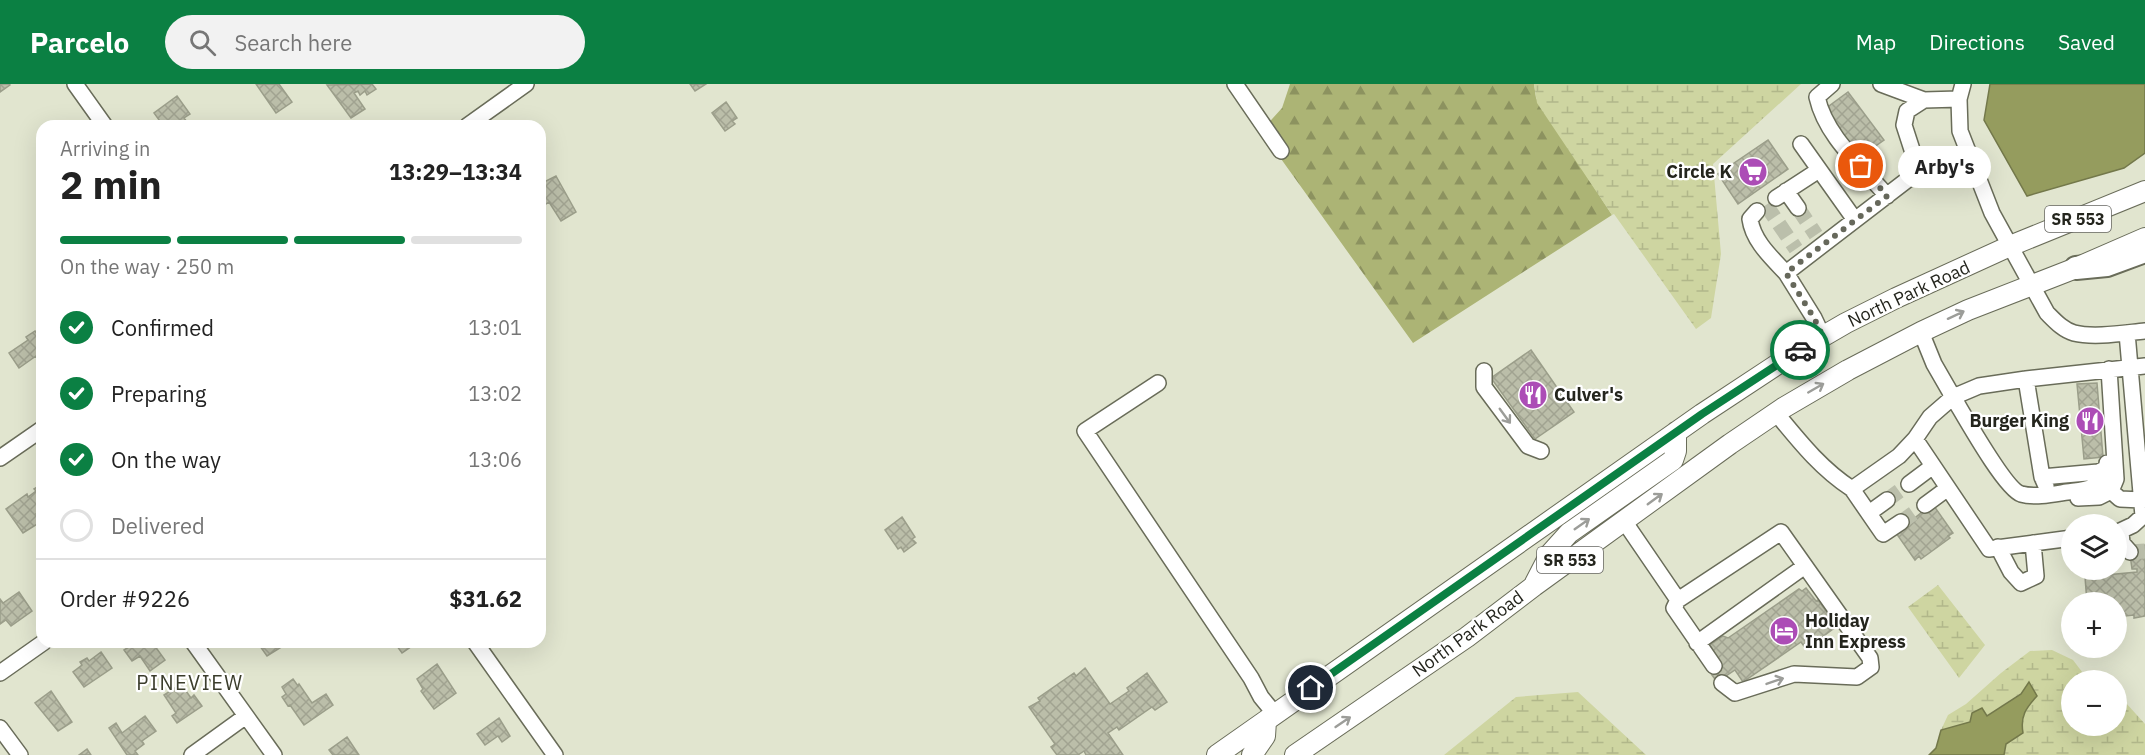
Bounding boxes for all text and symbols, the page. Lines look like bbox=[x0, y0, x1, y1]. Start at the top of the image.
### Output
search box bbox=[165, 15, 585, 69]
text: Parcelo bbox=[30, 24, 129, 61]
icon: search bbox=[186, 26, 219, 59]
text: Search here bbox=[234, 28, 352, 57]
text: Map bbox=[1856, 28, 1896, 56]
text: Directions bbox=[1929, 28, 2025, 56]
text: Saved bbox=[2058, 28, 2115, 56]
text: Arriving in bbox=[60, 135, 150, 162]
pin bbox=[1835, 140, 1886, 191]
callout: Arby's bbox=[1897, 145, 1990, 187]
icon: bag bbox=[1844, 149, 1877, 182]
text: Arby's bbox=[1914, 153, 1975, 180]
supermarket icon: Circle K bbox=[1737, 156, 1769, 188]
text: 13:29–13:34 bbox=[389, 157, 522, 186]
text: 2 min bbox=[60, 159, 162, 210]
place label: Circle K bbox=[1666, 160, 1732, 183]
road number: SR 553 bbox=[2045, 206, 2111, 232]
text: On the way · 250 m bbox=[60, 253, 234, 280]
street label: North Park Road bbox=[1844, 255, 1974, 332]
one-way arrow bbox=[1947, 309, 1965, 321]
icon: check bbox=[60, 311, 93, 344]
text: Confirmed bbox=[111, 313, 214, 342]
text: 13:01 bbox=[468, 314, 522, 341]
courier bbox=[1770, 320, 1830, 380]
icon: car bbox=[1784, 334, 1817, 367]
icon: check bbox=[60, 377, 93, 410]
text: Preparing bbox=[111, 379, 206, 408]
restaurant icon: Culver's bbox=[1517, 379, 1549, 411]
text: 13:02 bbox=[468, 380, 522, 407]
one-way arrow bbox=[1807, 382, 1824, 394]
place label: Culver's bbox=[1554, 383, 1623, 406]
restaurant icon: Burger King bbox=[2074, 405, 2106, 437]
one-way arrow bbox=[1499, 407, 1512, 423]
place label: Burger King bbox=[1969, 409, 2069, 432]
icon: check bbox=[60, 443, 93, 476]
text: On the way bbox=[111, 445, 221, 474]
text: 13:06 bbox=[468, 446, 522, 473]
one-way arrow bbox=[1647, 492, 1663, 505]
text: Delivered bbox=[111, 511, 205, 540]
map controls bbox=[2061, 514, 2127, 736]
button: layers bbox=[2061, 514, 2127, 580]
one-way arrow bbox=[1573, 518, 1589, 530]
road number: SR 553 bbox=[1537, 547, 1603, 573]
text: Order #9226 bbox=[60, 584, 190, 613]
text: $31.62 bbox=[449, 584, 522, 613]
street label: North Park Road bbox=[1407, 585, 1528, 682]
button: + bbox=[2061, 592, 2127, 658]
place label: Holiday Inn Express bbox=[1805, 609, 1906, 653]
hotel icon: Holiday Inn Express bbox=[1768, 615, 1800, 647]
pin bbox=[1285, 662, 1336, 713]
district label: PINEVIEW bbox=[136, 669, 244, 696]
button: − bbox=[2061, 670, 2127, 736]
icon: home bbox=[1294, 671, 1327, 704]
one-way arrow bbox=[1765, 674, 1784, 685]
one-way arrow bbox=[1334, 716, 1351, 728]

